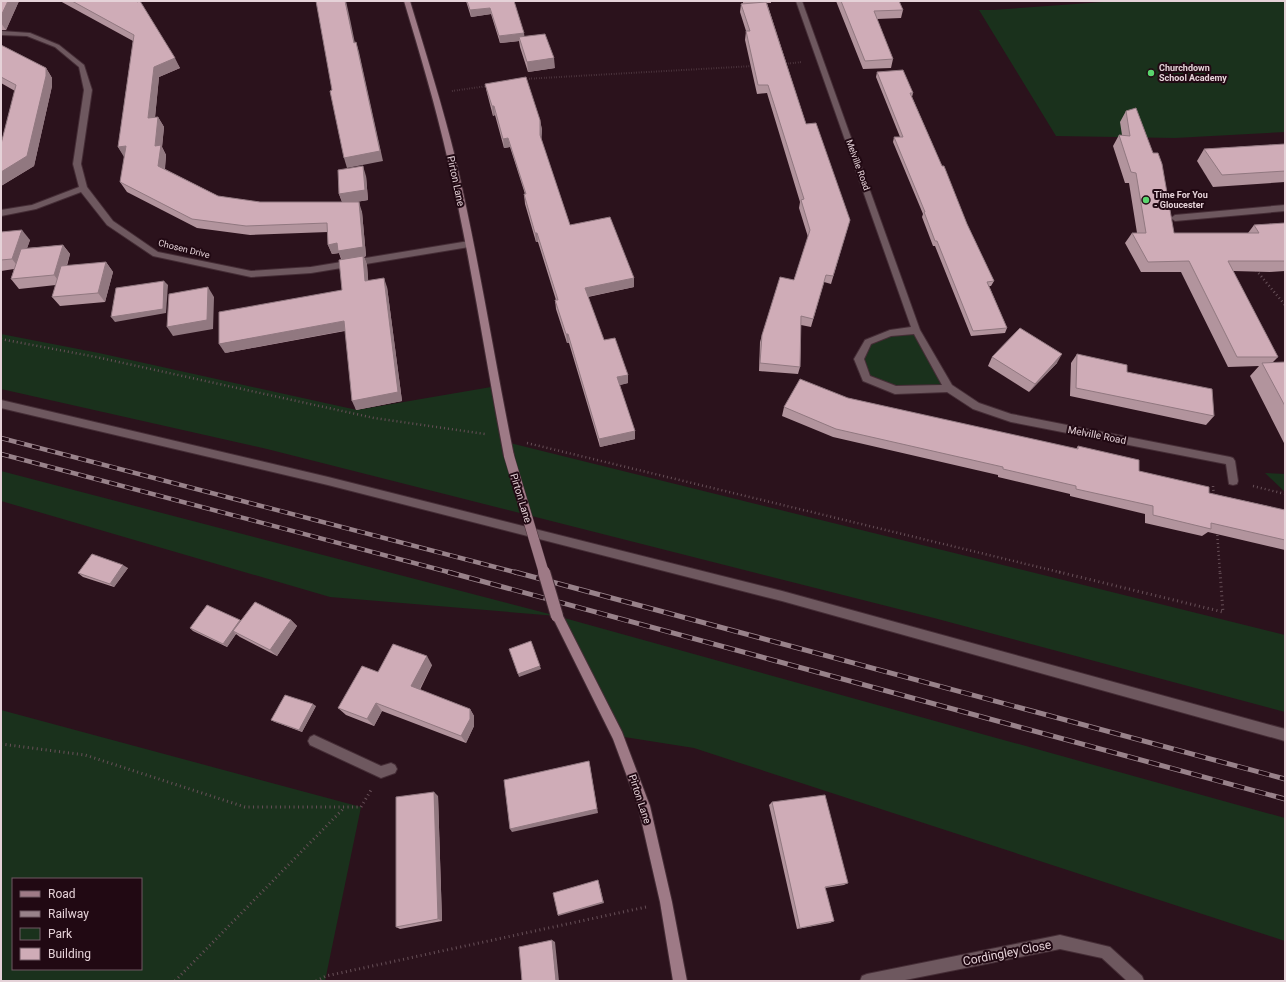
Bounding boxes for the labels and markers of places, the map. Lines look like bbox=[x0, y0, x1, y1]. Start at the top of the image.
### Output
place label: Churchdown School Academy bbox=[1159, 63, 1227, 83]
marker: Churchdown School Academy bbox=[1146, 68, 1156, 78]
place label: Time For You - Gloucester bbox=[1154, 190, 1208, 210]
marker: Time For You - Gloucester bbox=[1141, 195, 1151, 205]

